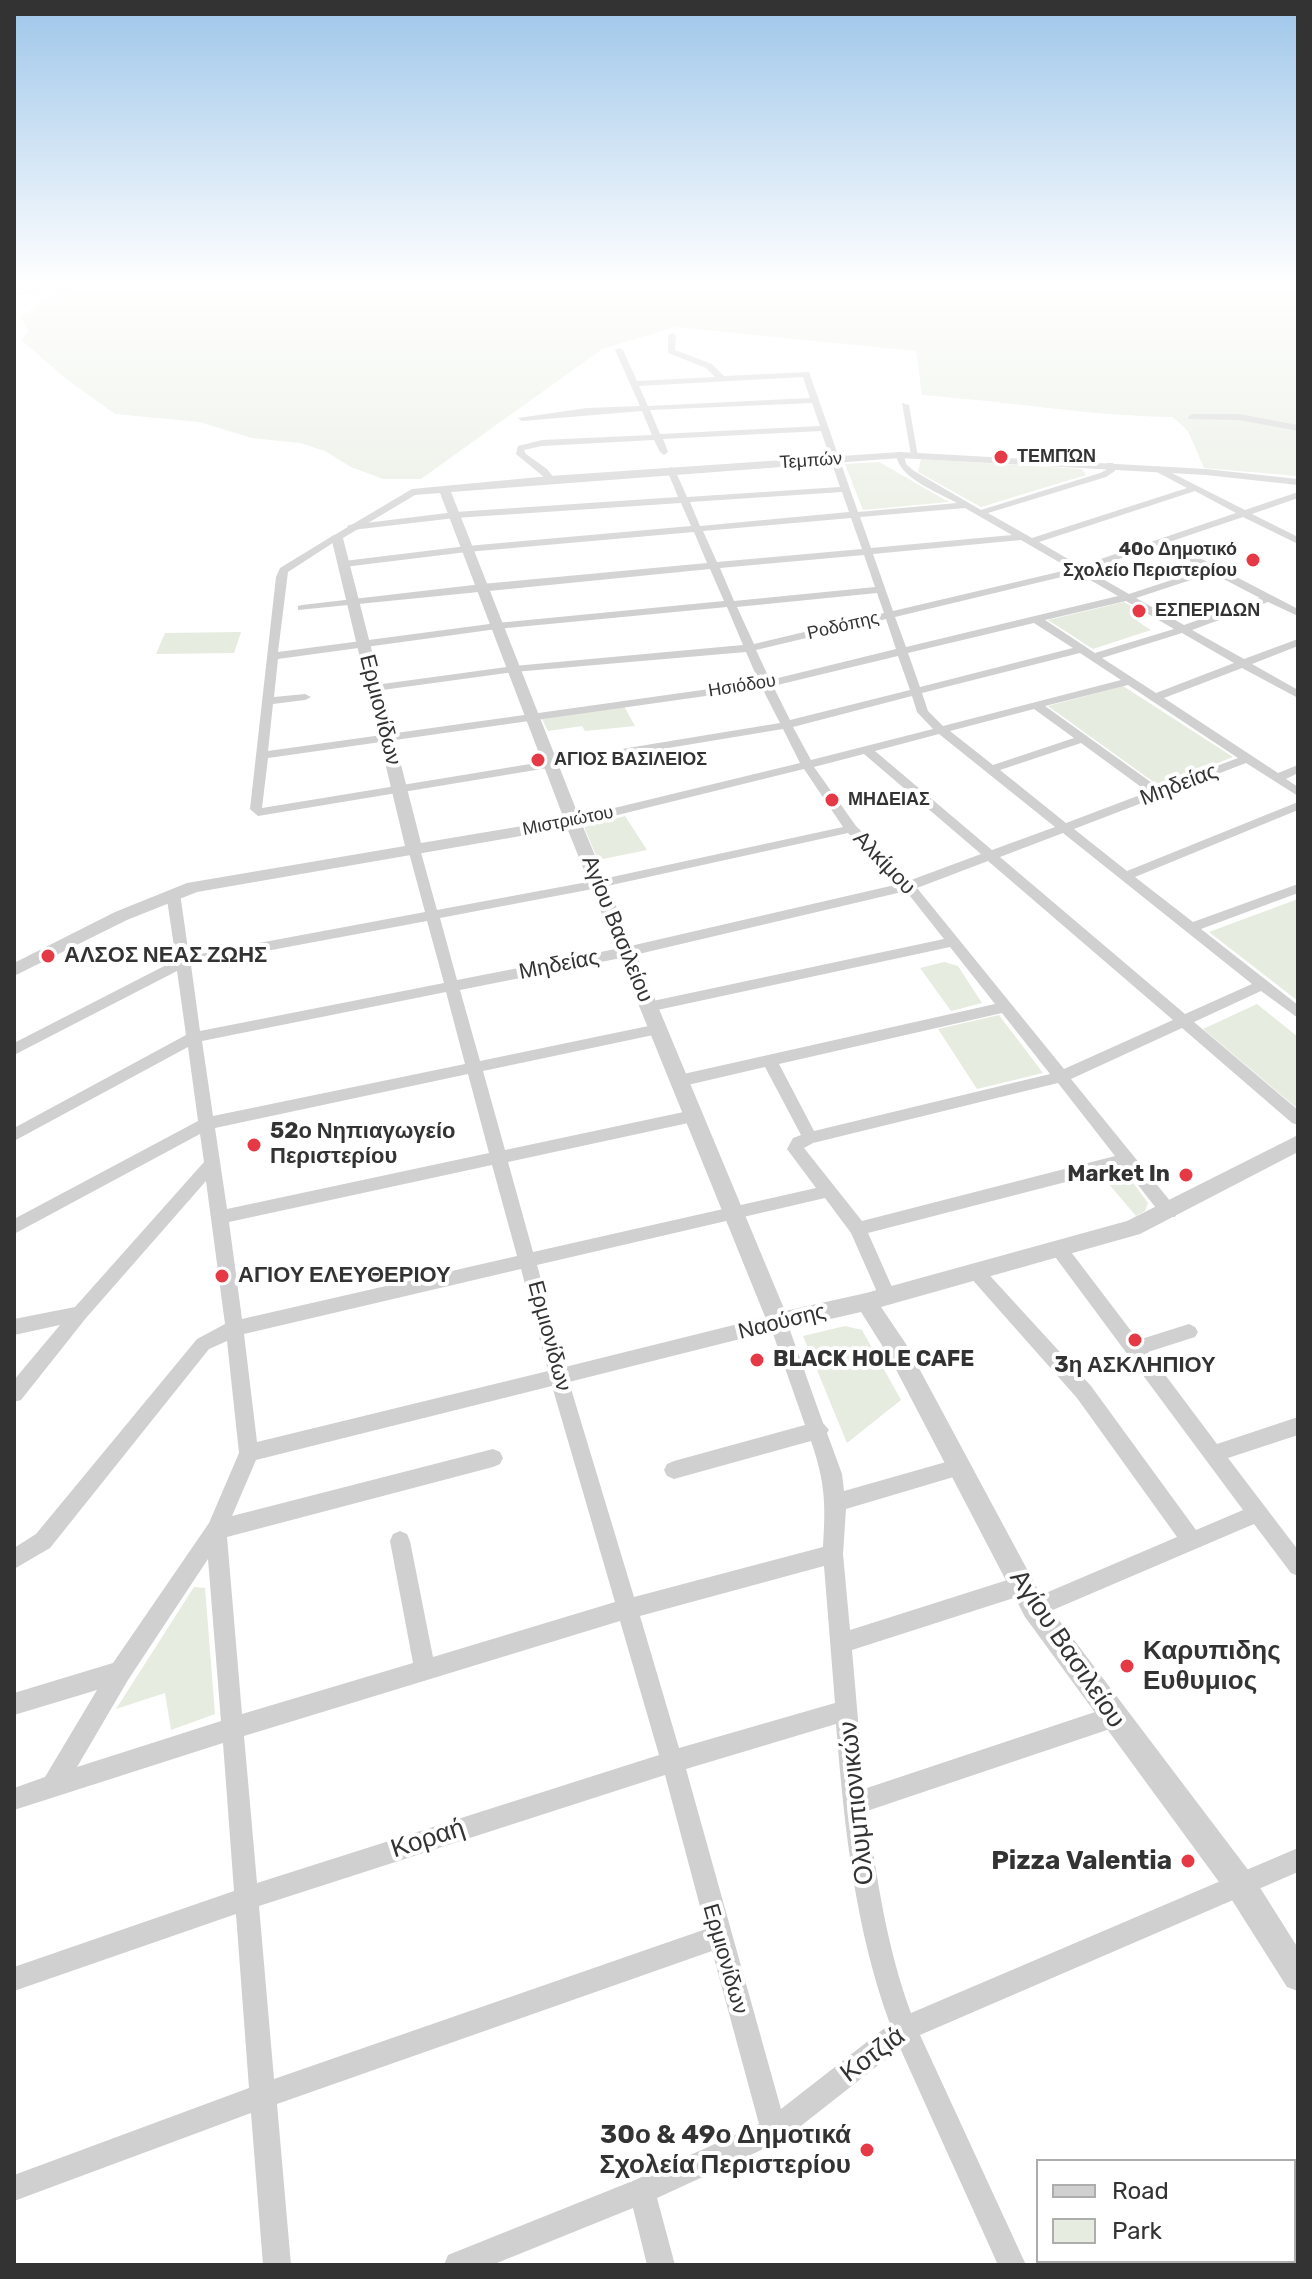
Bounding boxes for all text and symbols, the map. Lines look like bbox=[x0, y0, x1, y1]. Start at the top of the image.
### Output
place label: ΤΕΜΠΏΝ bbox=[1017, 446, 1096, 468]
street label: Τεμπών bbox=[779, 448, 843, 474]
marker: ΤΕΜΠΏΝ bbox=[992, 448, 1010, 466]
place label: 40ο Δημοτικό Σχολείο Περιστερίου bbox=[1063, 539, 1237, 582]
marker: 40ο Δημοτικό Σχολείο Περιστερίου bbox=[1244, 551, 1262, 569]
place label: ΕΣΠΕΡΙΔΩΝ bbox=[1155, 600, 1260, 622]
marker: ΕΣΠΕΡΙΔΩΝ bbox=[1130, 602, 1148, 620]
street label: Ροδόπης bbox=[805, 607, 881, 645]
street label: Ερμιονίδων bbox=[353, 652, 407, 768]
street label: Ησιόδου bbox=[707, 670, 777, 702]
place label: ΑΓΙΟΣ ΒΑΣΙΛΕΙΟΣ bbox=[554, 749, 707, 771]
marker: ΑΓΙΟΣ ΒΑΣΙΛΕΙΟΣ bbox=[529, 751, 547, 769]
street label: Μηδείας bbox=[1137, 758, 1221, 812]
place label: ΜΗΔΕΙΑΣ bbox=[848, 789, 930, 811]
marker: ΜΗΔΕΙΑΣ bbox=[823, 791, 841, 809]
street label: Μιστριώτου bbox=[521, 802, 615, 840]
street label: Αλκίμου bbox=[847, 826, 921, 900]
street label: Αγίου Βασιλείου bbox=[576, 852, 658, 1006]
place label: ΑΛΣΟΣ ΝΕΑΣ ΖΩΗΣ bbox=[64, 943, 267, 969]
street label: Μηδείας bbox=[517, 944, 601, 986]
marker: ΑΛΣΟΣ ΝΕΑΣ ΖΩΗΣ bbox=[39, 947, 57, 965]
place label: 52ο Νηπιαγωγείο Περιστερίου bbox=[270, 1119, 455, 1170]
marker: 52ο Νηπιαγωγείο Περιστερίου bbox=[245, 1136, 263, 1154]
place label: Market In bbox=[1067, 1162, 1170, 1188]
marker: Market In bbox=[1177, 1166, 1195, 1184]
place label: ΑΓΙΟΥ ΕΛΕΥΘΕΡΙΟΥ bbox=[238, 1263, 451, 1289]
marker: ΑΓΙΟΥ ΕΛΕΥΘΕΡΙΟΥ bbox=[213, 1267, 231, 1285]
street label: Ερμιονίδων bbox=[522, 1278, 576, 1394]
street label: Ναούσης bbox=[735, 1298, 829, 1346]
marker: 3η ΑΣΚΛΗΠΙΟΥ bbox=[1126, 1331, 1144, 1349]
place label: BLACK HOLE CAFE bbox=[773, 1347, 974, 1373]
marker: BLACK HOLE CAFE bbox=[748, 1351, 766, 1369]
place label: 3η ΑΣΚΛΗΠΙΟΥ bbox=[1054, 1353, 1216, 1379]
street label: Αγίου Βασιλείου bbox=[1003, 1564, 1131, 1734]
place label: Καρυπιδης Ευθυμιος bbox=[1143, 1635, 1281, 1696]
marker: Καρυπιδης Ευθυμιος bbox=[1118, 1657, 1136, 1675]
street label: Ολυμπιονικών bbox=[833, 1719, 881, 1887]
street label: Κοραή bbox=[387, 1812, 469, 1866]
place label: Pizza Valentia bbox=[991, 1845, 1172, 1877]
marker: Pizza Valentia bbox=[1179, 1852, 1197, 1870]
street label: Ερμιονίδων bbox=[697, 1901, 753, 2017]
street label: Κοτζιά bbox=[835, 2021, 911, 2089]
place label: 30ο & 49ο Δημοτικά Σχολεία Περιστερίου bbox=[599, 2119, 851, 2180]
marker: 30ο & 49ο Δημοτικά Σχολεία Περιστερίου bbox=[858, 2141, 876, 2159]
legend bbox=[1036, 2159, 1296, 2263]
text: Road bbox=[1112, 2177, 1169, 2205]
text: Park bbox=[1112, 2217, 1162, 2245]

